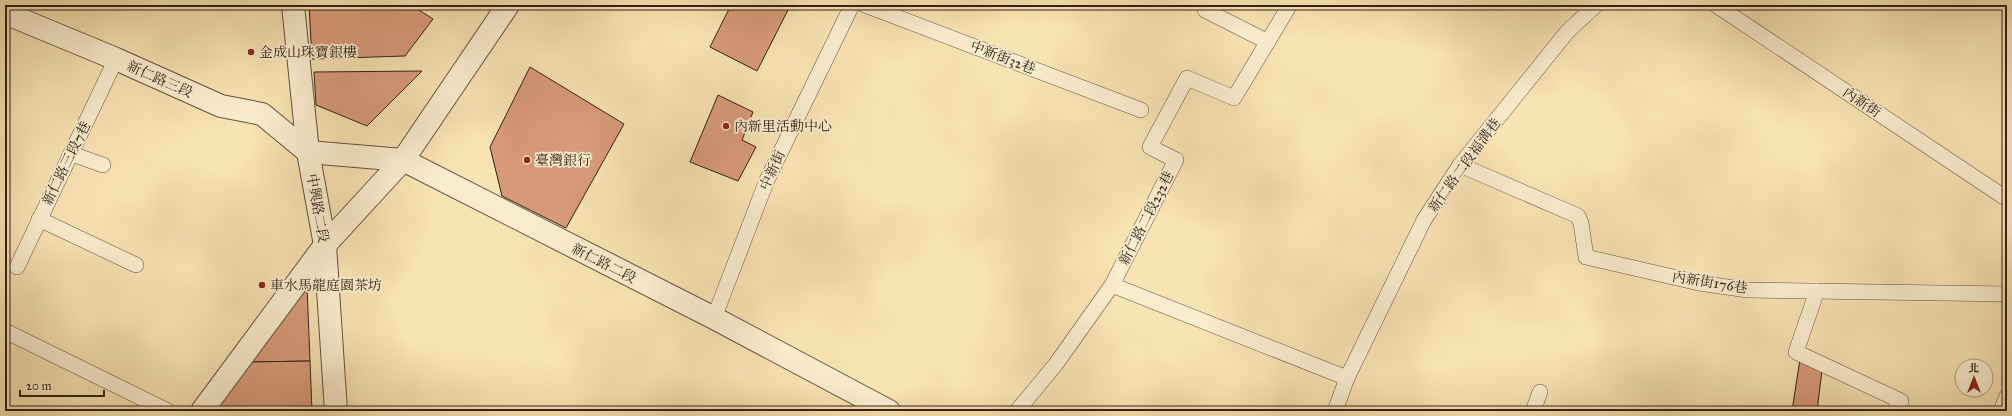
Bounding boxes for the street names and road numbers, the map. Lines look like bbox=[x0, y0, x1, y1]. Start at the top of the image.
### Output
street label: 中新街32巷 bbox=[968, 37, 1038, 78]
street label: 新仁路三段 bbox=[124, 57, 195, 101]
street label: 內新街 bbox=[1840, 84, 1884, 121]
street label: 新仁路二段福溝巷 bbox=[1425, 115, 1504, 216]
street label: 新仁路三段7巷 bbox=[39, 118, 94, 208]
street label: 中新街 bbox=[756, 148, 789, 193]
street label: 新仁路二段232巷 bbox=[1115, 168, 1177, 268]
street label: 中興路二段 bbox=[303, 172, 332, 244]
street label: 新仁路二段 bbox=[569, 240, 639, 287]
street label: 內新街176巷 bbox=[1671, 268, 1749, 297]

